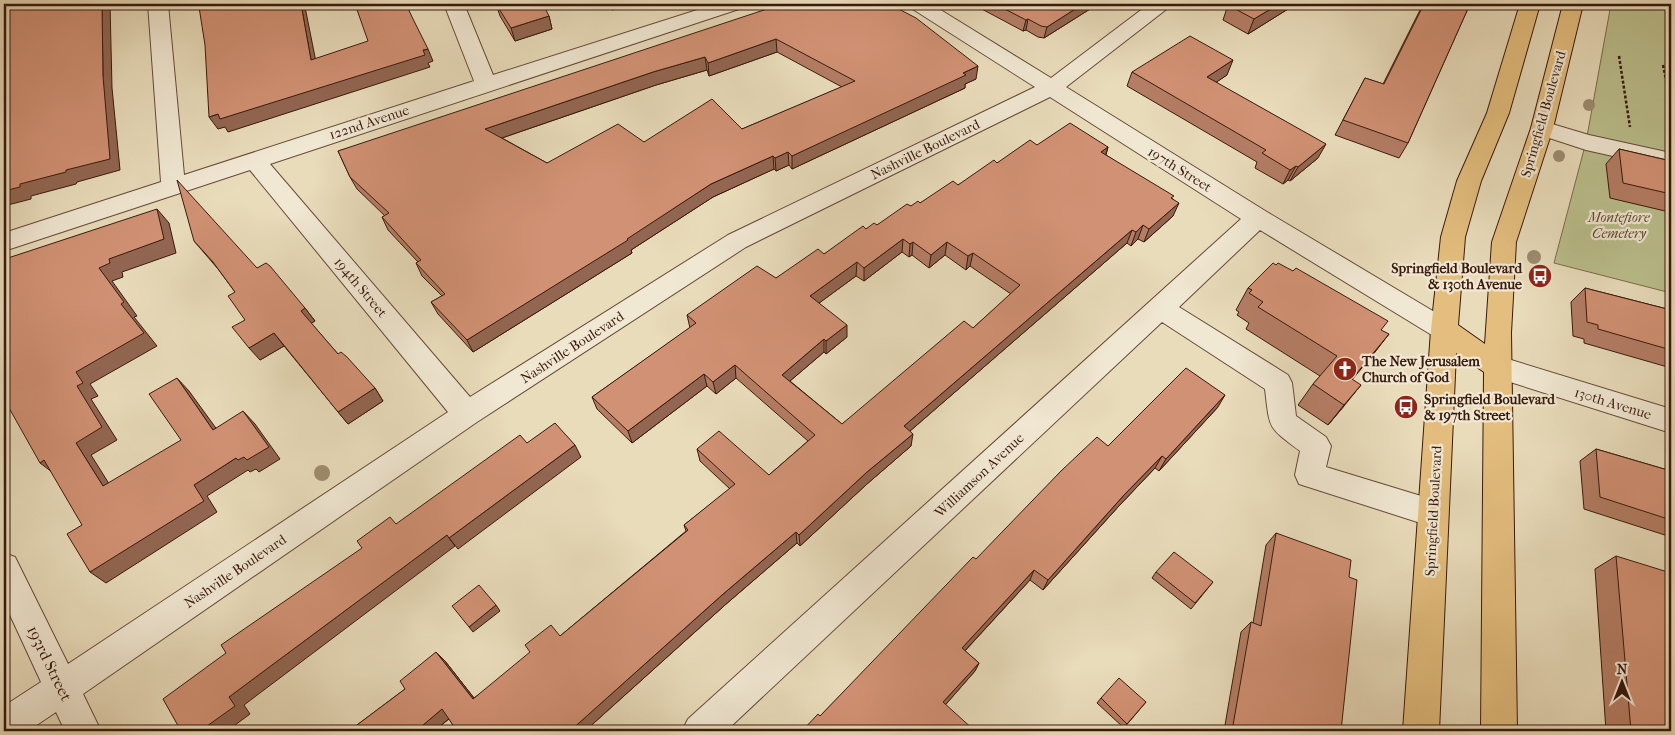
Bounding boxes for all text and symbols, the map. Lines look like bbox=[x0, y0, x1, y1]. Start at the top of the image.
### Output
street label: Springfield Boulevard bbox=[1517, 49, 1570, 179]
street label: 122nd Avenue bbox=[327, 102, 411, 143]
street label: Nashville Boulevard bbox=[868, 115, 983, 183]
street label: 197th Street bbox=[1145, 143, 1215, 196]
park label: Montefiore Cemetery bbox=[1587, 209, 1650, 242]
street label: 194th Street bbox=[331, 254, 391, 321]
place label: Springfield Boulevard & 130th Avenue bbox=[1391, 260, 1523, 293]
bus stop icon: Springfield Boulevard & 130th Avenue bbox=[1527, 263, 1553, 289]
street label: Nashville Boulevard bbox=[518, 308, 627, 387]
place label: The New Jerusalem Church of God bbox=[1361, 353, 1480, 386]
church icon: The New Jerusalem Church of God bbox=[1332, 356, 1358, 382]
street label: 130th Avenue bbox=[1572, 384, 1653, 423]
place label: Springfield Boulevard & 197th Street bbox=[1424, 391, 1556, 424]
bus stop icon: Springfield Boulevard & 197th Street bbox=[1393, 394, 1419, 420]
street label: Williamson Avenue bbox=[930, 429, 1028, 522]
street label: Springfield Boulevard bbox=[1422, 445, 1445, 577]
street label: Nashville Boulevard bbox=[181, 531, 290, 612]
street label: 193rd Street bbox=[23, 622, 76, 704]
north arrow bbox=[1598, 658, 1648, 708]
text: N bbox=[1617, 661, 1628, 678]

